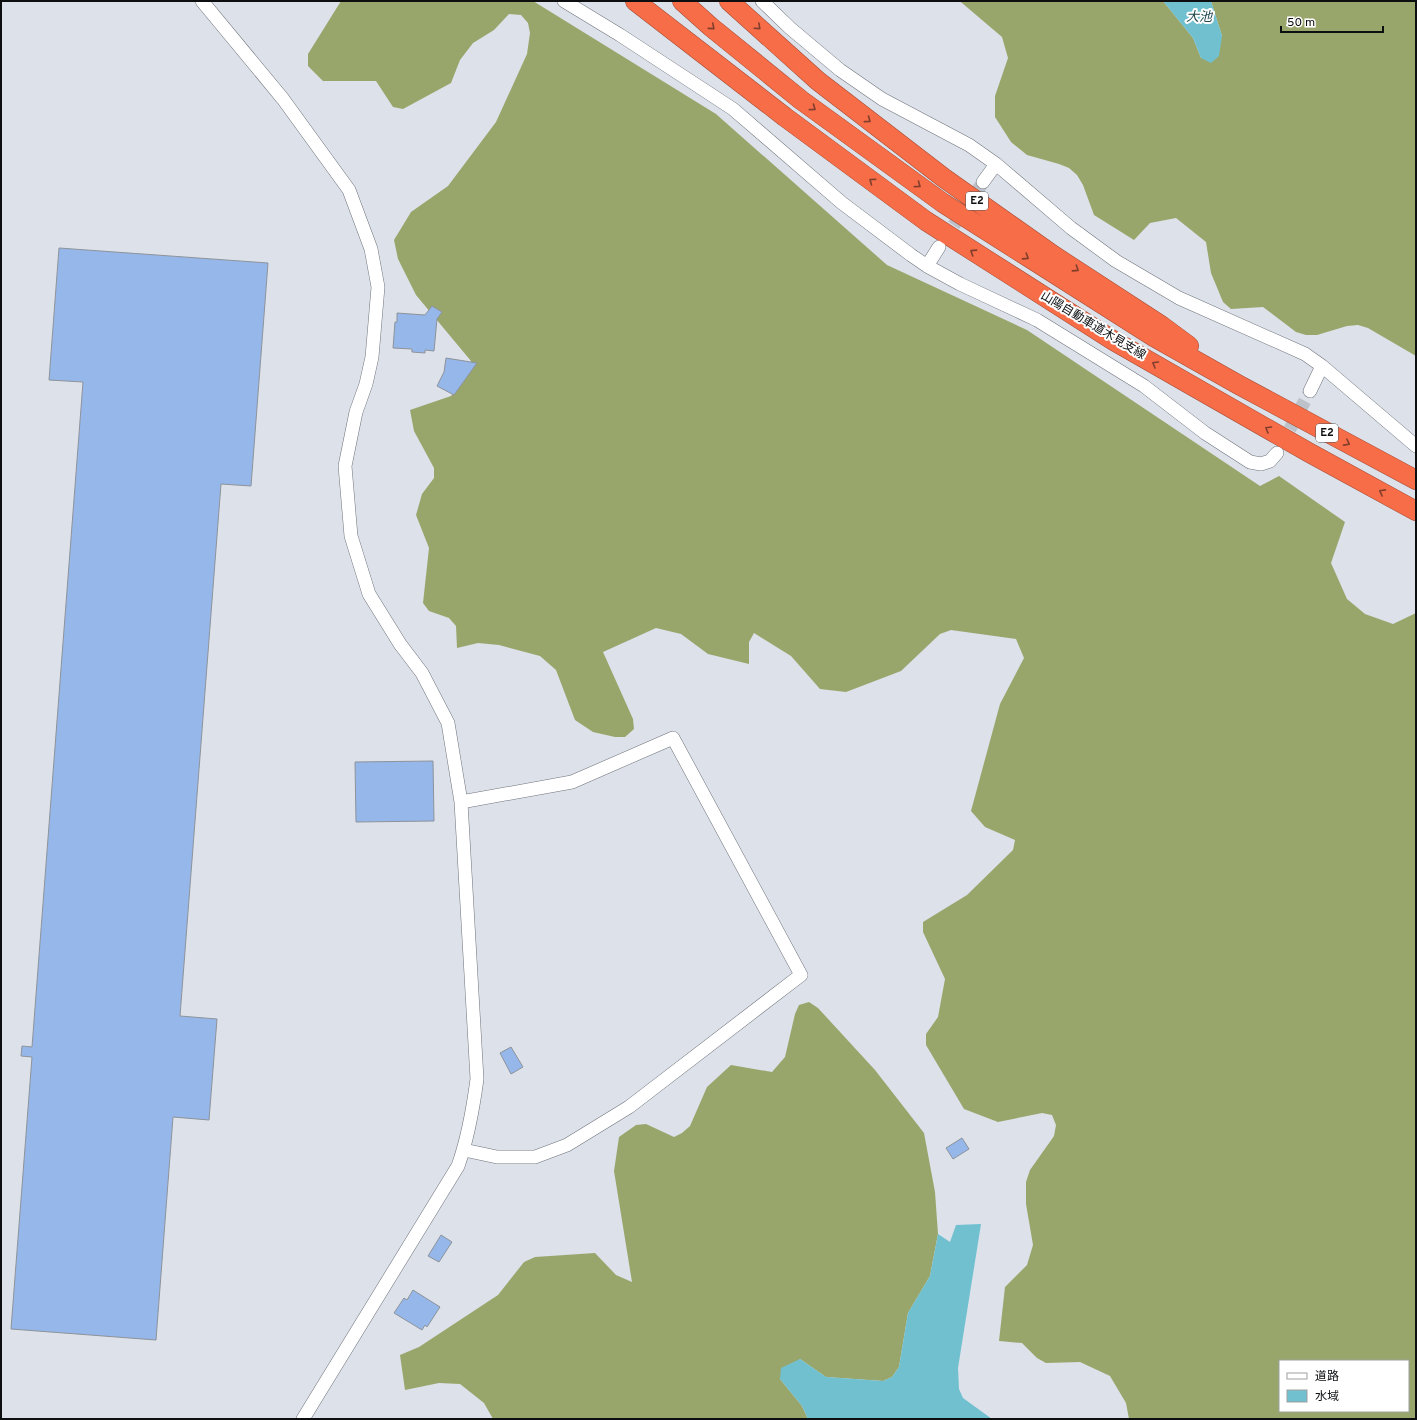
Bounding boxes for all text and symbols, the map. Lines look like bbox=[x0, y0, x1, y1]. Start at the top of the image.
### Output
scale bar bbox=[1281, 8, 1383, 34]
water label: 大池 bbox=[1186, 10, 1214, 26]
text: 50 m bbox=[1287, 15, 1315, 31]
one-way arrow bbox=[707, 22, 714, 29]
one-way arrow bbox=[753, 23, 761, 30]
one-way arrow bbox=[808, 103, 815, 110]
one-way arrow bbox=[864, 115, 871, 122]
one-way arrow bbox=[869, 178, 876, 186]
one-way arrow bbox=[914, 180, 921, 188]
road number: E2 bbox=[966, 192, 988, 210]
one-way arrow bbox=[971, 249, 978, 256]
one-way arrow bbox=[1022, 252, 1029, 260]
one-way arrow bbox=[1071, 265, 1078, 272]
street label: 山陽自動車道木見支線 bbox=[1037, 288, 1149, 364]
one-way arrow bbox=[1152, 362, 1159, 369]
road number: E2 bbox=[1316, 424, 1338, 442]
one-way arrow bbox=[1265, 427, 1272, 434]
one-way arrow bbox=[1343, 438, 1350, 446]
one-way arrow bbox=[1379, 490, 1386, 497]
legend bbox=[1279, 1360, 1409, 1412]
text: 道路 bbox=[1315, 1369, 1339, 1385]
text: 水域 bbox=[1315, 1389, 1339, 1405]

